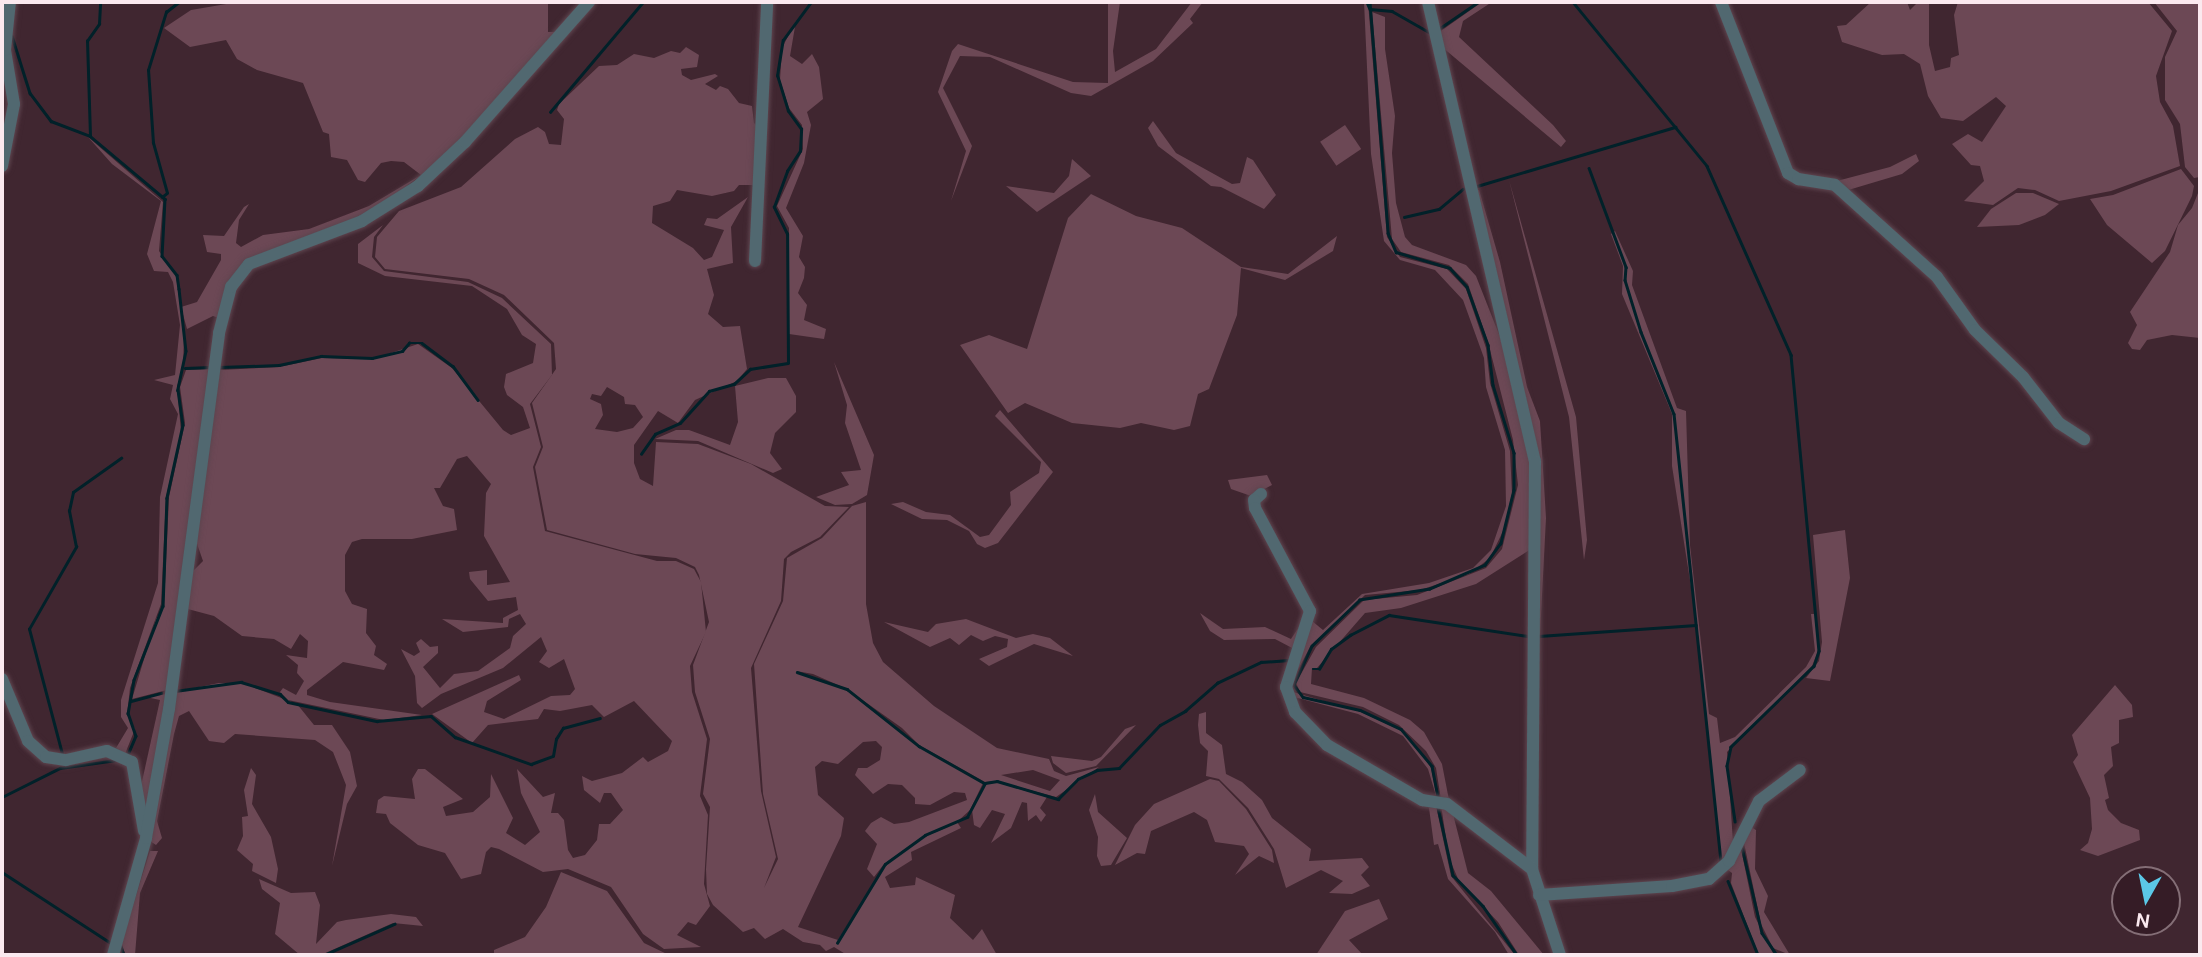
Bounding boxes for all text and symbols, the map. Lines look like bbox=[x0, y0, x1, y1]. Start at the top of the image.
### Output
north arrow bbox=[2111, 866, 2181, 936]
text: N bbox=[2134, 907, 2152, 934]

